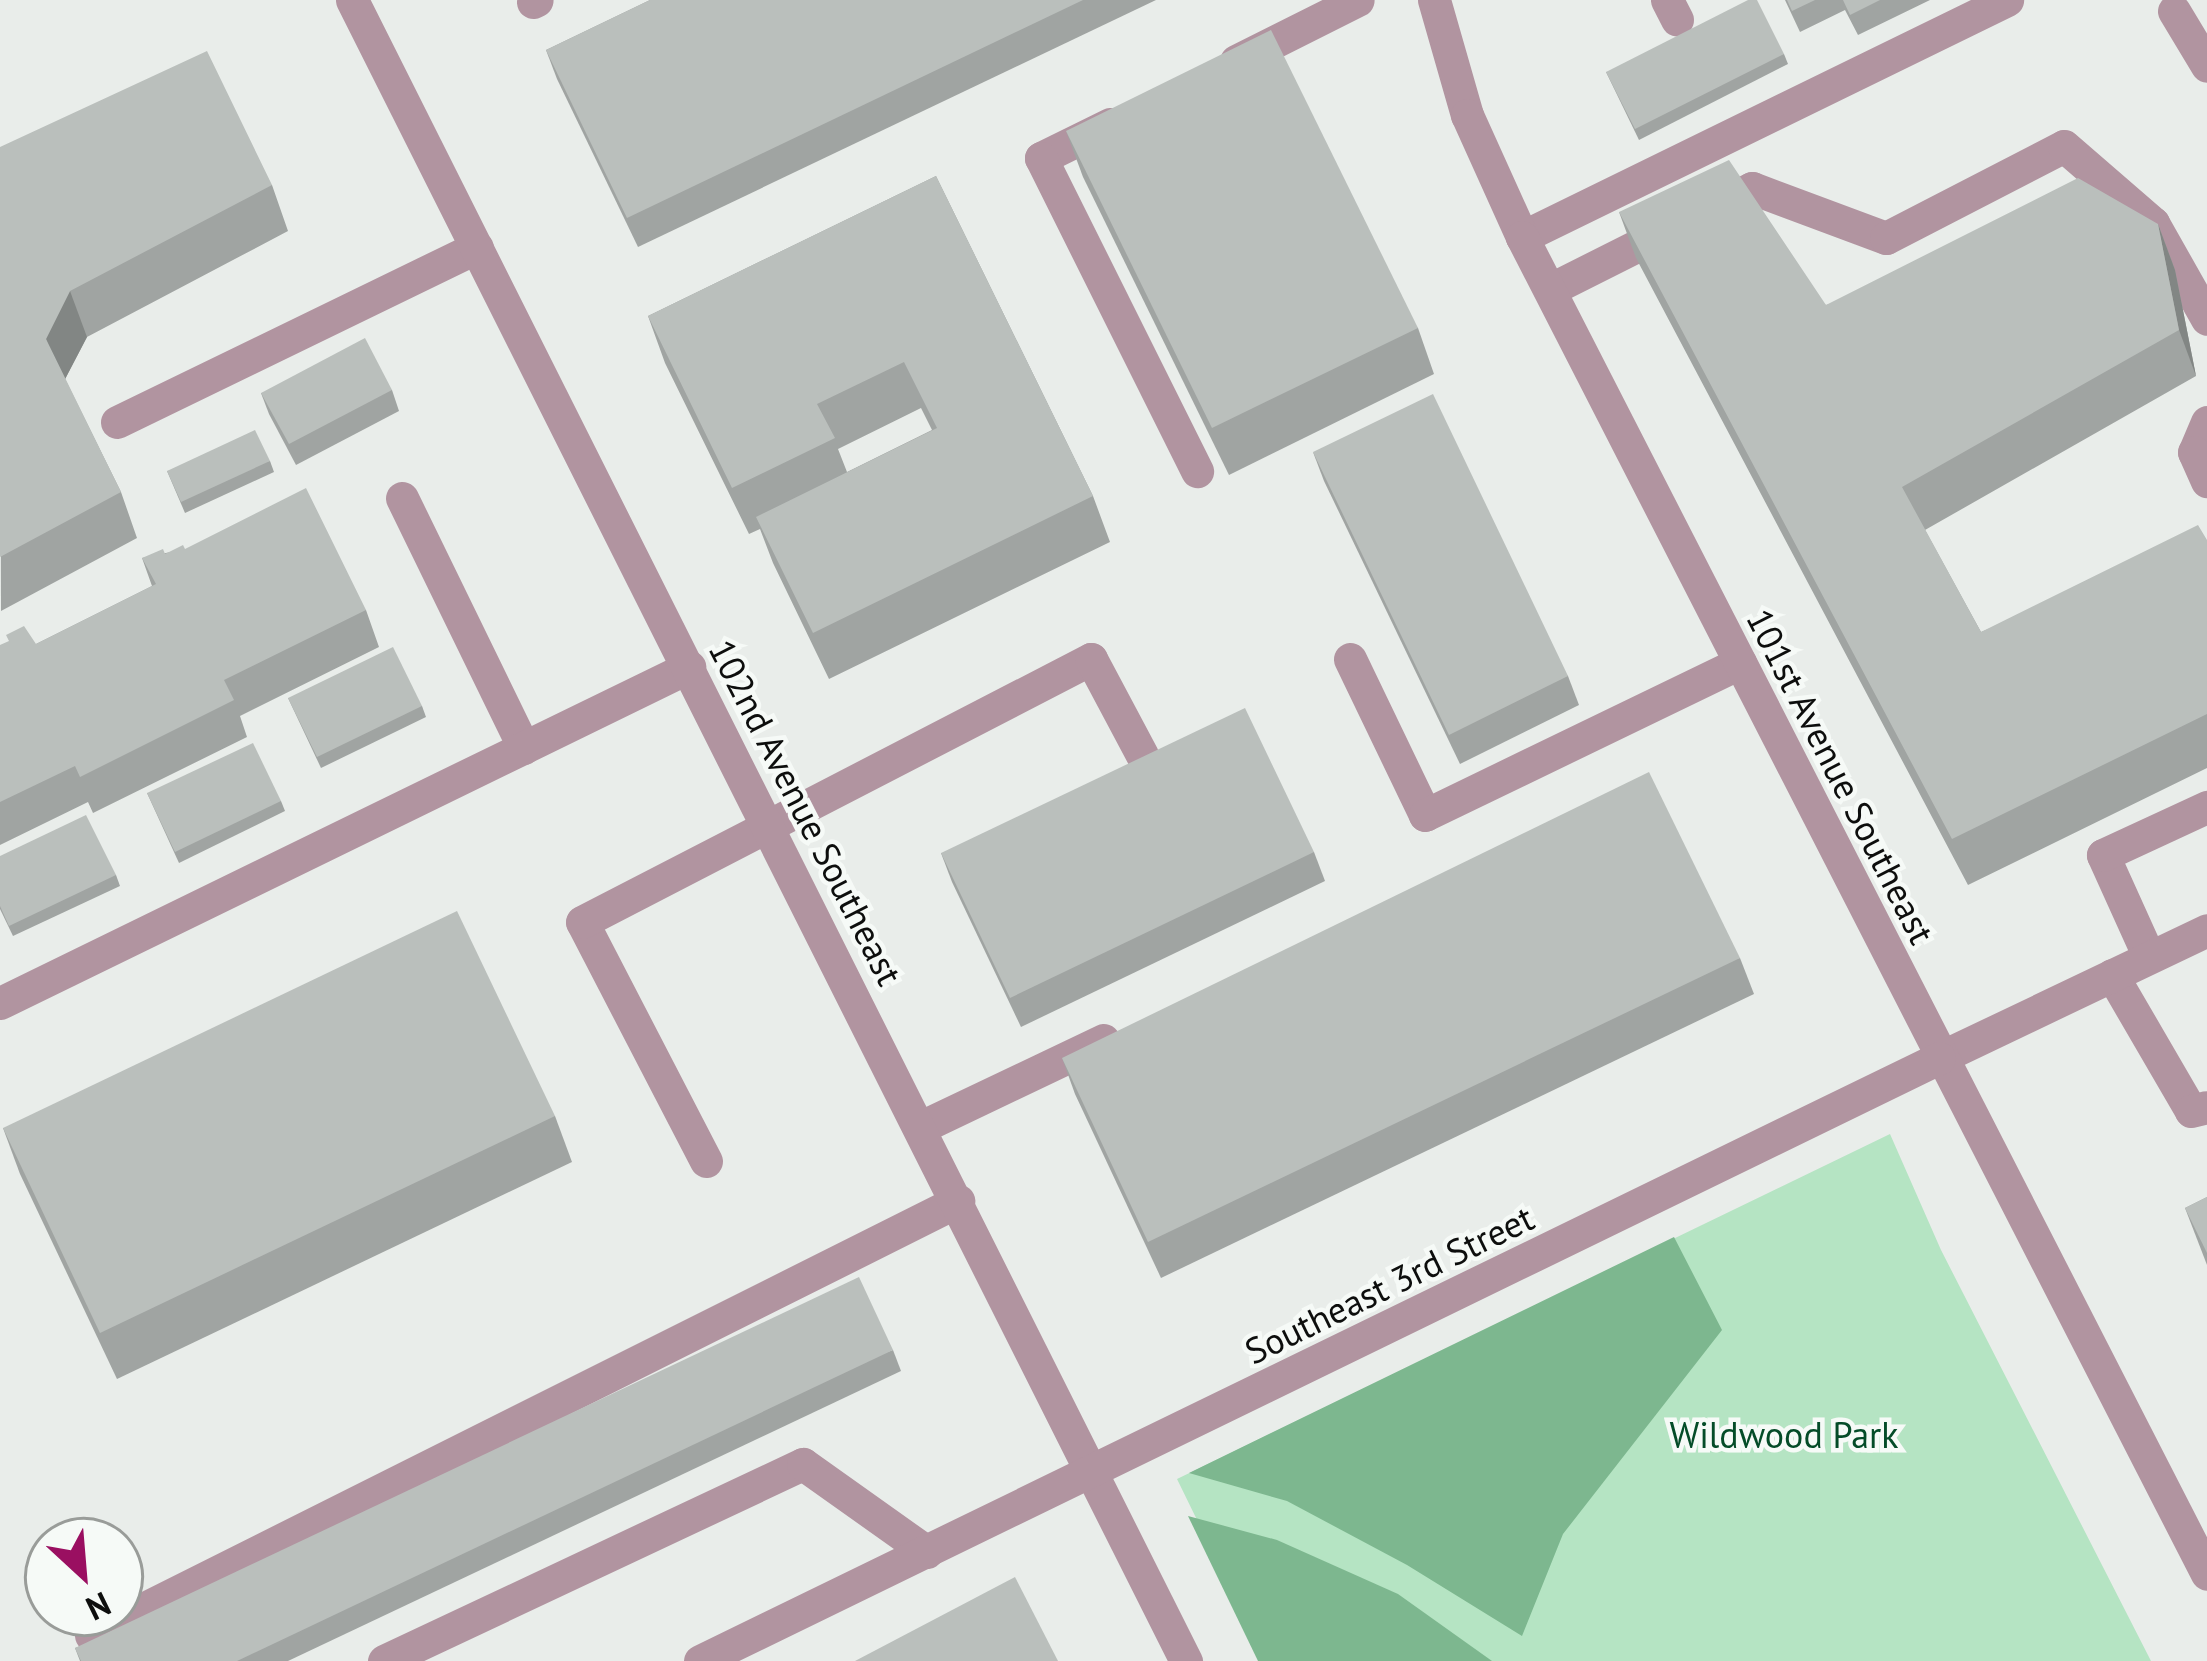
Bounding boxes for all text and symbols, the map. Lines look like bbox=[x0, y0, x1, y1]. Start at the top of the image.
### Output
street label: 101st Avenue Southeast bbox=[1738, 601, 1944, 951]
street label: 102nd Avenue Southeast bbox=[700, 632, 912, 992]
street label: Southeast 3rd Street bbox=[1238, 1195, 1540, 1373]
park label: Wildwood Park bbox=[1669, 1413, 1899, 1457]
north arrow bbox=[24, 1517, 144, 1637]
text: N bbox=[80, 1583, 118, 1631]

